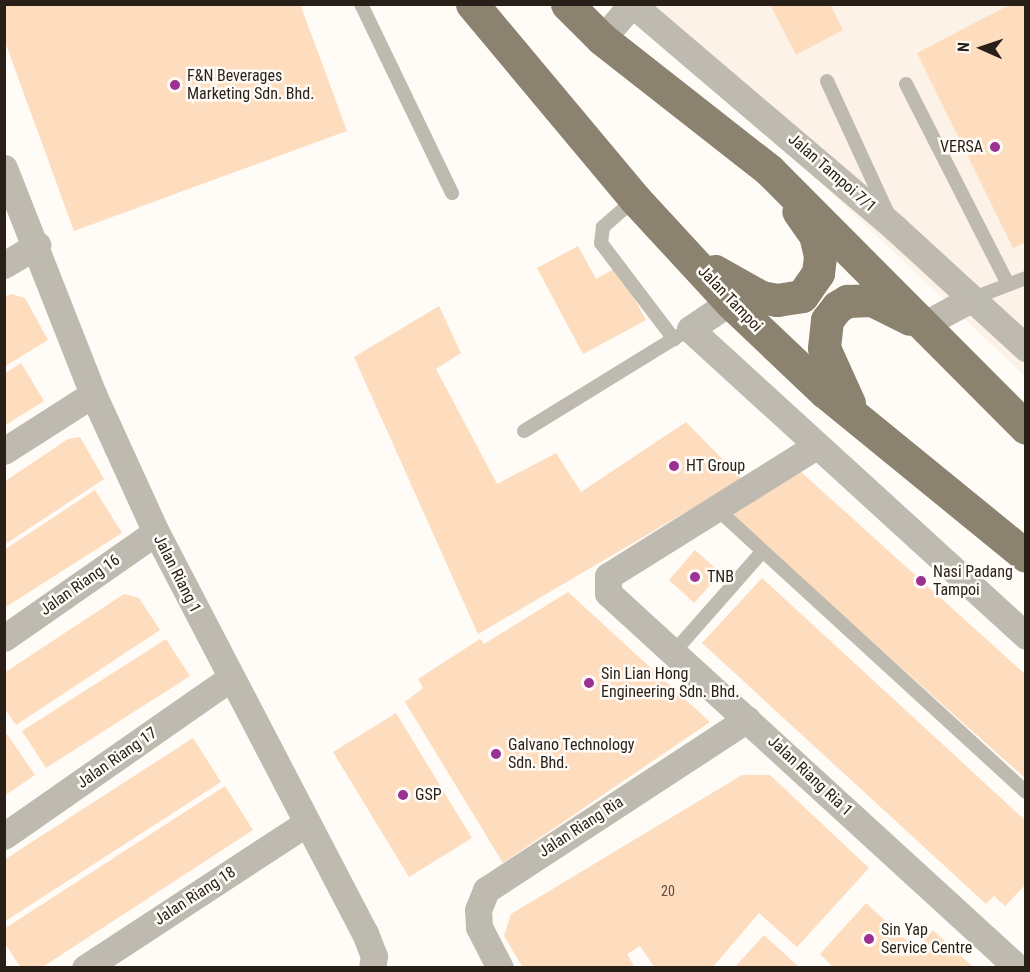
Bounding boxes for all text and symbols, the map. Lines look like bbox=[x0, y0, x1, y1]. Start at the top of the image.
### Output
north arrow bbox=[952, 18, 1012, 78]
text: N bbox=[954, 42, 973, 52]
place label: F&N Beverages Marketing Sdn. Bhd. bbox=[187, 66, 314, 104]
marker: F&N Beverages Marketing Sdn. Bhd. bbox=[168, 78, 182, 92]
street label: Jalan Tampoi 7/1 bbox=[784, 130, 880, 216]
place label: VERSA bbox=[940, 137, 983, 157]
marker: VERSA bbox=[988, 140, 1002, 154]
street label: Jalan Tampoi bbox=[694, 262, 766, 336]
place label: HT Group bbox=[686, 456, 746, 476]
marker: HT Group bbox=[667, 459, 681, 473]
street label: Jalan Riang 1 bbox=[149, 532, 205, 616]
street label: Jalan Riang 16 bbox=[36, 550, 124, 620]
place label: Nasi Padang Tampoi bbox=[933, 562, 1013, 600]
place label: TNB bbox=[707, 567, 734, 587]
marker: TNB bbox=[688, 570, 702, 584]
marker: Nasi Padang Tampoi bbox=[914, 574, 928, 588]
place label: Sin Lian Hong Engineering Sdn. Bhd. bbox=[601, 664, 739, 702]
marker: Sin Lian Hong Engineering Sdn. Bhd. bbox=[582, 676, 596, 690]
street label: Jalan Riang 17 bbox=[73, 723, 161, 793]
street label: Jalan Riang Ria 1 bbox=[764, 732, 856, 820]
place label: Galvano Technology Sdn. Bhd. bbox=[508, 735, 635, 773]
marker: Galvano Technology Sdn. Bhd. bbox=[489, 747, 503, 761]
place label: GSP bbox=[415, 785, 442, 805]
marker: GSP bbox=[396, 788, 410, 802]
street label: Jalan Riang Ria bbox=[535, 792, 627, 862]
street label: Jalan Riang 18 bbox=[151, 863, 239, 929]
house number: 20 bbox=[661, 883, 675, 899]
place label: Sin Yap Service Centre bbox=[881, 920, 972, 958]
marker: Sin Yap Service Centre bbox=[862, 932, 876, 946]

